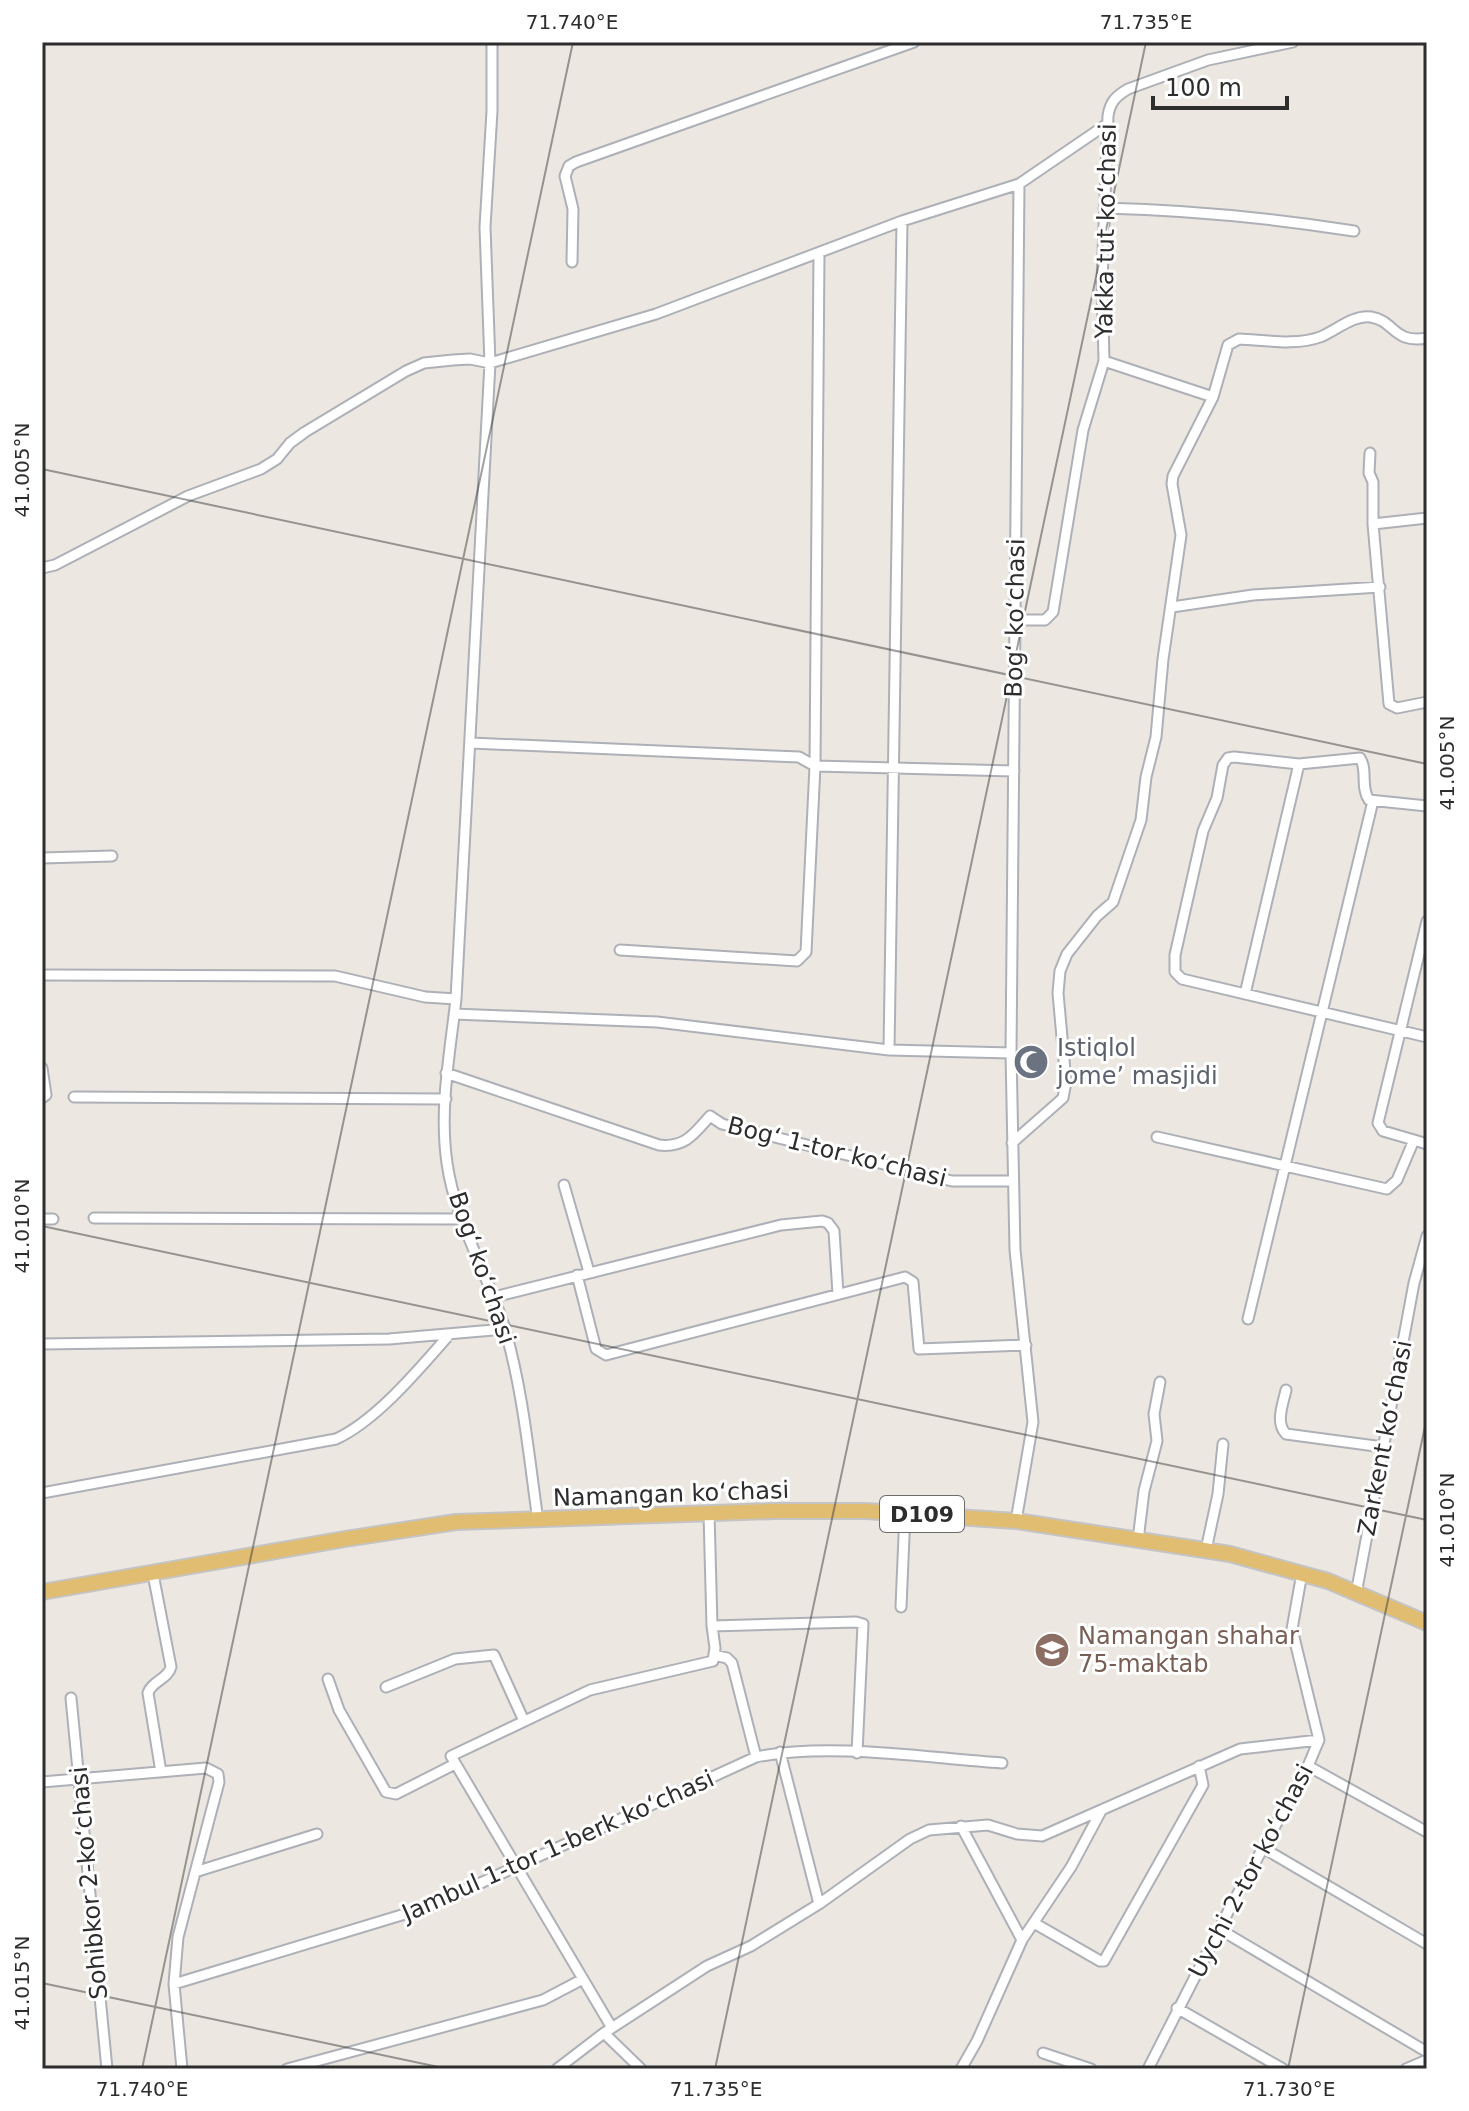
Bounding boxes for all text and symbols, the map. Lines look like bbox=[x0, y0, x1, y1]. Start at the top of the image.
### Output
text: 71.740°E bbox=[526, 10, 618, 34]
text: 71.735°E bbox=[1100, 10, 1192, 34]
scale bar bbox=[1153, 60, 1287, 110]
text: 100 m bbox=[1165, 74, 1242, 102]
street label: Yakka tut koʻchasi bbox=[1090, 123, 1122, 340]
text: 41.005°N bbox=[10, 423, 34, 517]
street label: Bogʻ koʻchasi bbox=[1000, 538, 1030, 698]
text: 41.005°N bbox=[1435, 716, 1459, 810]
place label: Istiqlol jome’ masjidi bbox=[1056, 1034, 1218, 1090]
mosque icon: Istiqlol jome’ masjidi bbox=[1012, 1043, 1050, 1081]
street label: Bogʻ 1-tor koʻchasi bbox=[725, 1111, 949, 1193]
text: 41.010°N bbox=[10, 1179, 34, 1273]
street label: Bogʻ koʻchasi bbox=[443, 1188, 521, 1348]
street label: Zarkent koʻchasi bbox=[1352, 1338, 1418, 1538]
text: 41.010°N bbox=[1435, 1473, 1459, 1567]
street label: Namangan koʻchasi bbox=[552, 1476, 790, 1512]
road number: D109 bbox=[880, 1496, 964, 1532]
place label: Namangan shahar 75-maktab bbox=[1078, 1622, 1299, 1678]
school or university icon: Namangan shahar 75-maktab bbox=[1033, 1631, 1071, 1669]
street label: Uychi 2-tor koʻchasi bbox=[1183, 1760, 1319, 1982]
street label: Jambul 1-tor 1-berk koʻchasi bbox=[396, 1764, 718, 1928]
street label: Sohibkor 2-koʻchasi bbox=[65, 1765, 113, 2001]
text: 41.015°N bbox=[10, 1936, 34, 2030]
text: 71.740°E bbox=[96, 2077, 188, 2101]
text: 71.735°E bbox=[670, 2077, 762, 2101]
text: 71.730°E bbox=[1243, 2077, 1335, 2101]

